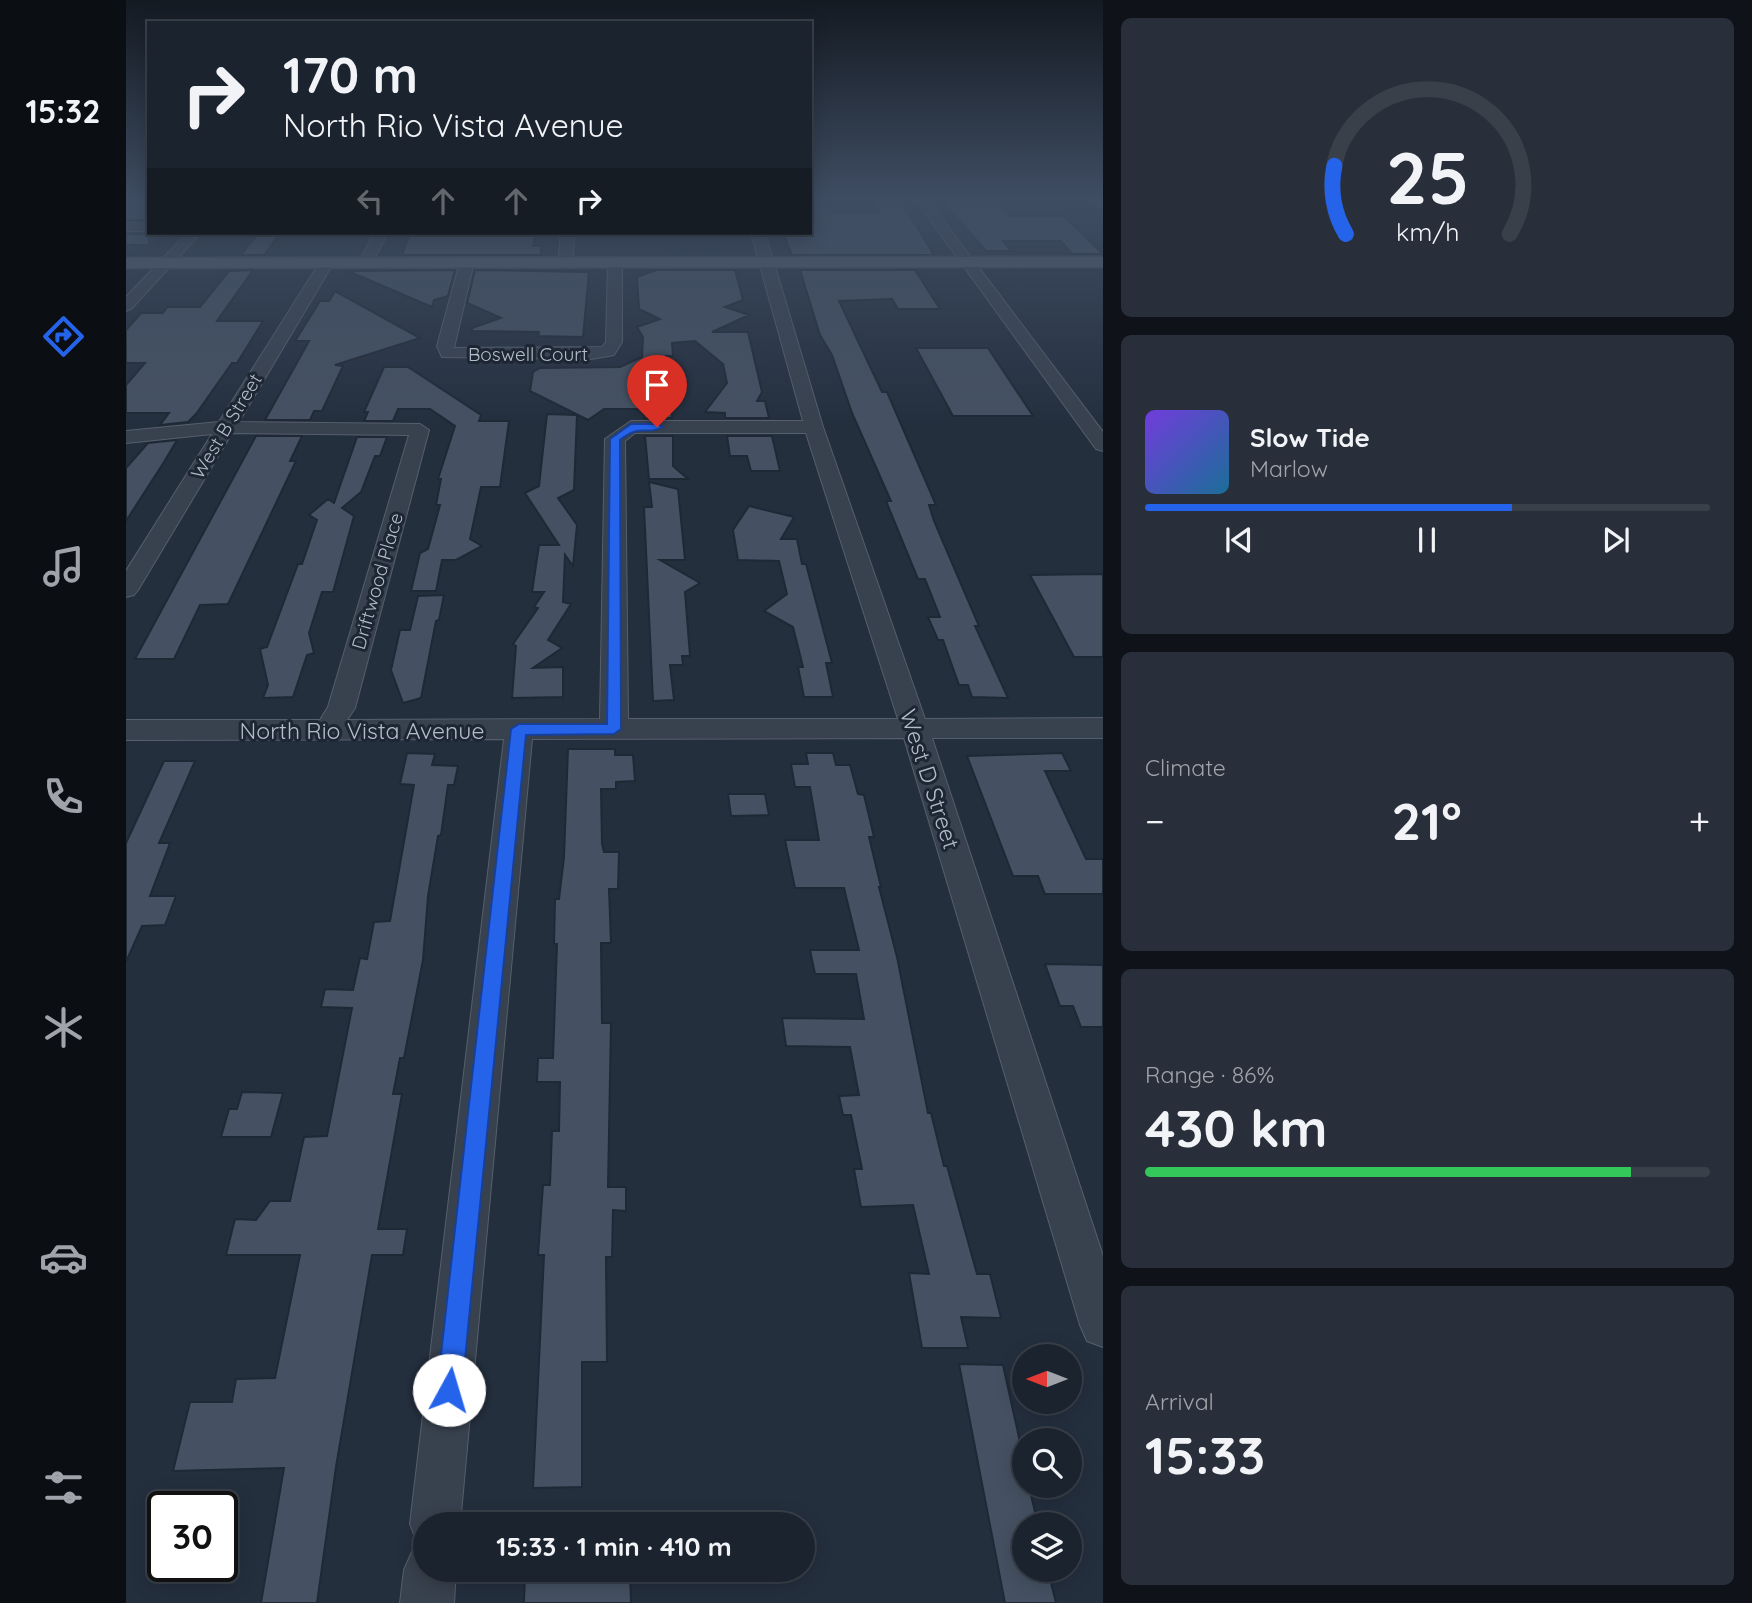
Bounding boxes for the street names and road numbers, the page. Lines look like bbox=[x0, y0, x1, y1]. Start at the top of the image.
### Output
street label: Boswell Court bbox=[468, 342, 588, 366]
street label: West B Street bbox=[185, 369, 267, 483]
street label: Driftwood Place bbox=[346, 510, 408, 652]
street label: West D Street bbox=[894, 705, 966, 853]
street label: North Rio Vista Avenue bbox=[240, 716, 484, 745]

